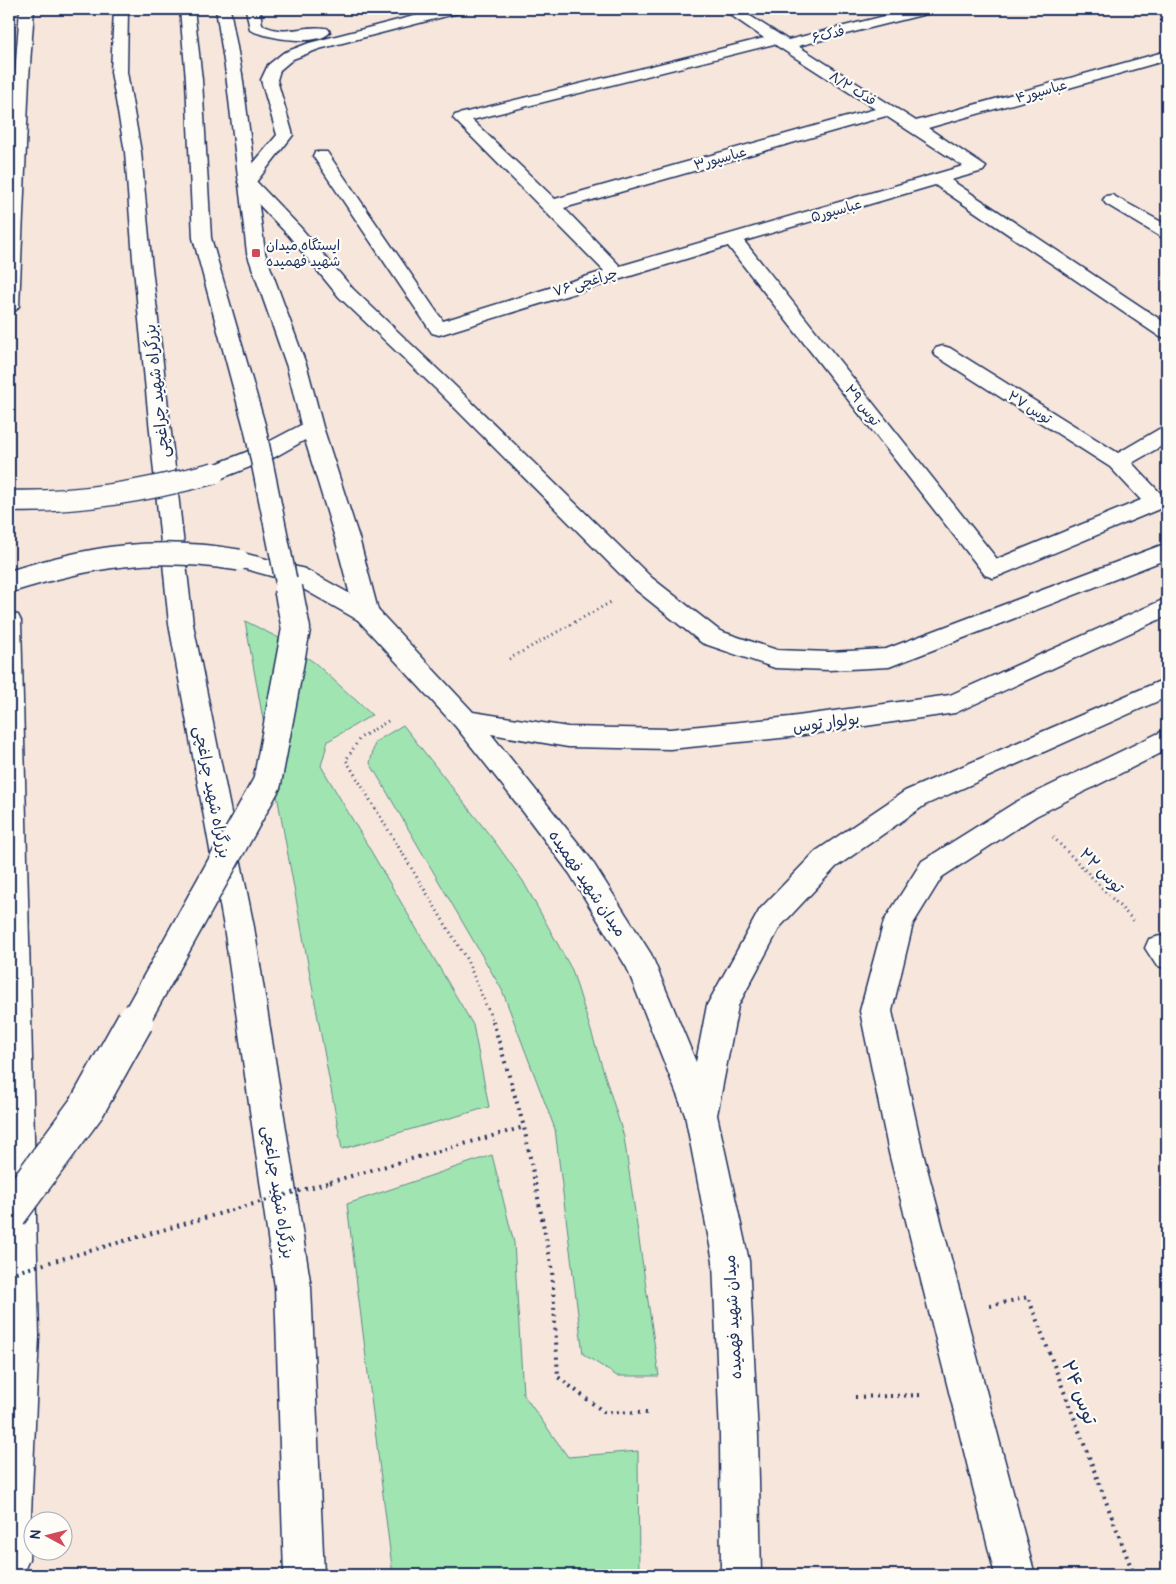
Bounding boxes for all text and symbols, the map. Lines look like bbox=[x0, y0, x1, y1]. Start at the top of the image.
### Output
street label: فدک۶ bbox=[810, 22, 846, 47]
street label: فدک ۸/۲ bbox=[826, 67, 879, 109]
street label: عباسپور۴ bbox=[1013, 76, 1069, 108]
street label: عباسپور۳ bbox=[692, 143, 749, 175]
street label: عباسپور۵ bbox=[809, 195, 864, 227]
place label: ایستگاه میدان شهید فهمیده bbox=[266, 237, 340, 270]
marker: ایستگاه میدان شهید فهمیده bbox=[250, 247, 262, 259]
street label: چراغچی ۷۶ bbox=[551, 265, 620, 301]
street label: بزرگراه شهید چراغچی bbox=[140, 323, 174, 459]
street label: توس ۲۹ bbox=[841, 381, 885, 430]
street label: توس ۲۷ bbox=[1005, 387, 1056, 428]
street label: بولوار توس bbox=[791, 708, 861, 738]
street label: بزرگراه شهید چراغچی bbox=[189, 724, 235, 860]
street label: میدان شهید فهمیده bbox=[544, 826, 630, 941]
street label: توس ۲۲ bbox=[1075, 844, 1128, 898]
street label: بزرگراه شهید چراغچی bbox=[258, 1124, 298, 1260]
street label: میدان شهید فهمیده bbox=[720, 1254, 746, 1380]
street label: توس ۲۴ bbox=[1056, 1357, 1102, 1428]
north arrow bbox=[22, 1512, 72, 1562]
text: N bbox=[27, 1529, 45, 1540]

